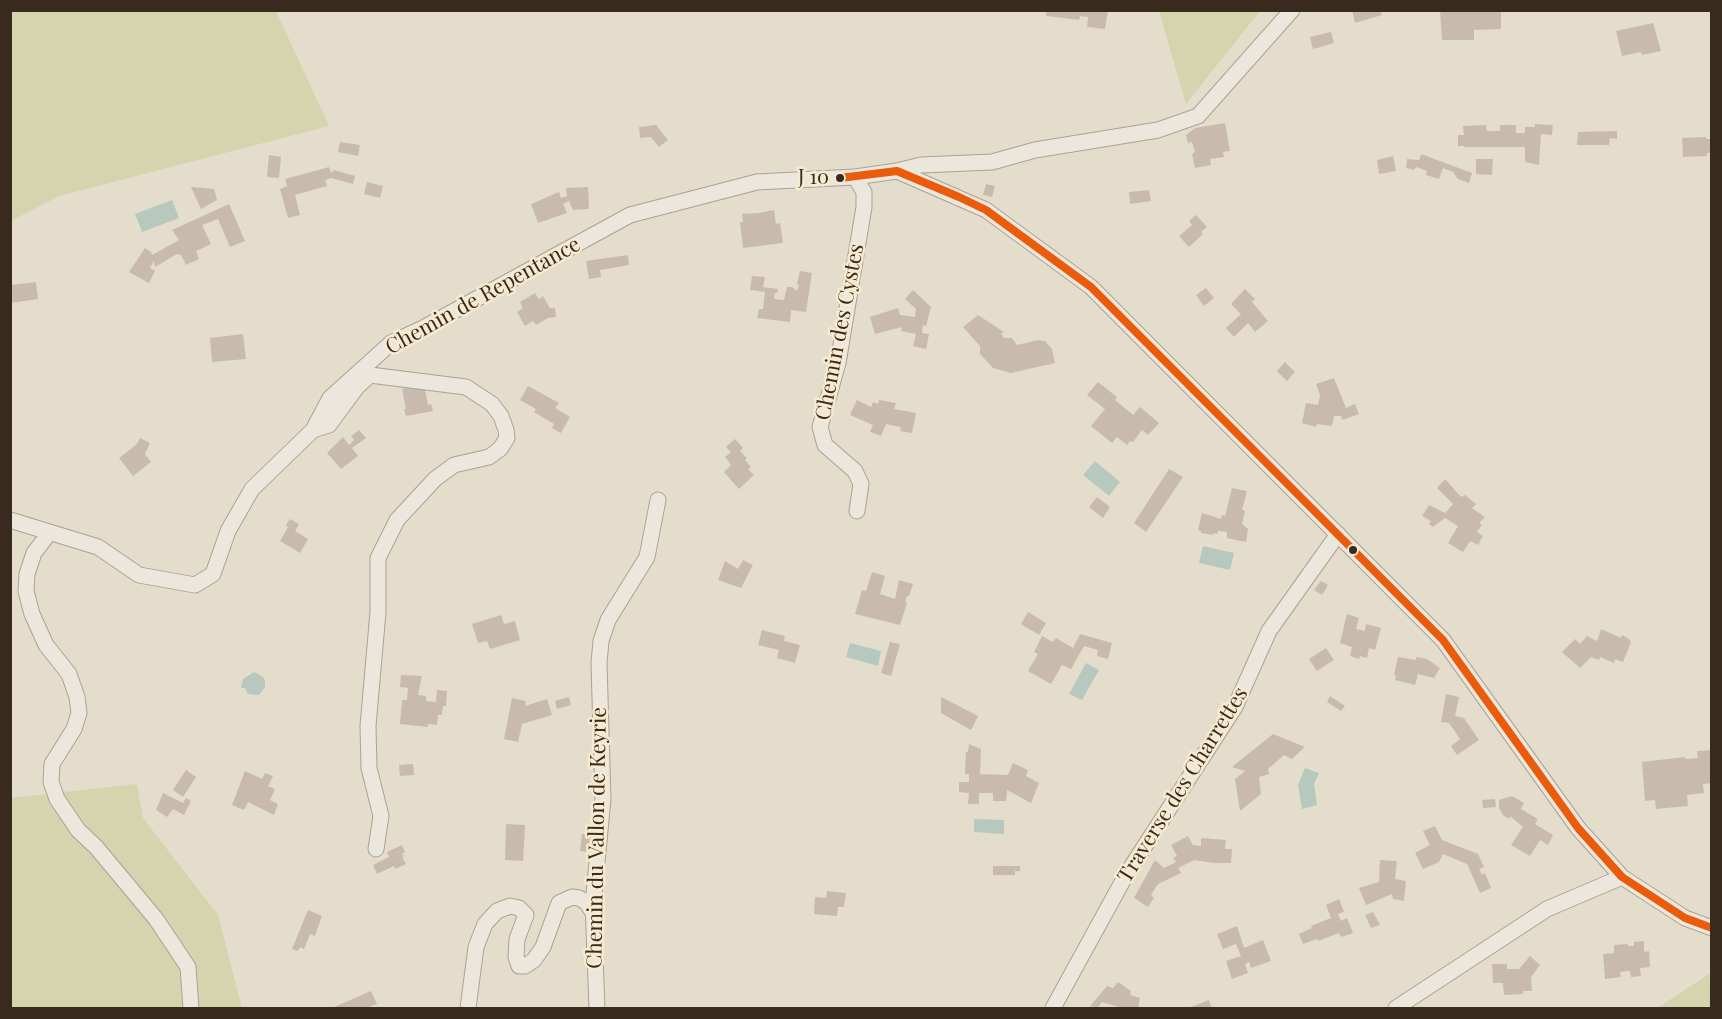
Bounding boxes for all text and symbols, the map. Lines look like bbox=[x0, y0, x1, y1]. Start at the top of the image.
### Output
place label: J 10 bbox=[798, 166, 829, 190]
marker: J 10 bbox=[834, 172, 846, 184]
street label: Chemin de Repentance bbox=[381, 232, 585, 360]
street label: Chemin des Cystes bbox=[811, 242, 869, 422]
unlabelled marker bbox=[1347, 544, 1359, 556]
street label: Traverse des Charrettes bbox=[1113, 683, 1253, 887]
street label: Chemin du Vallon de Keyrie bbox=[582, 707, 612, 969]

